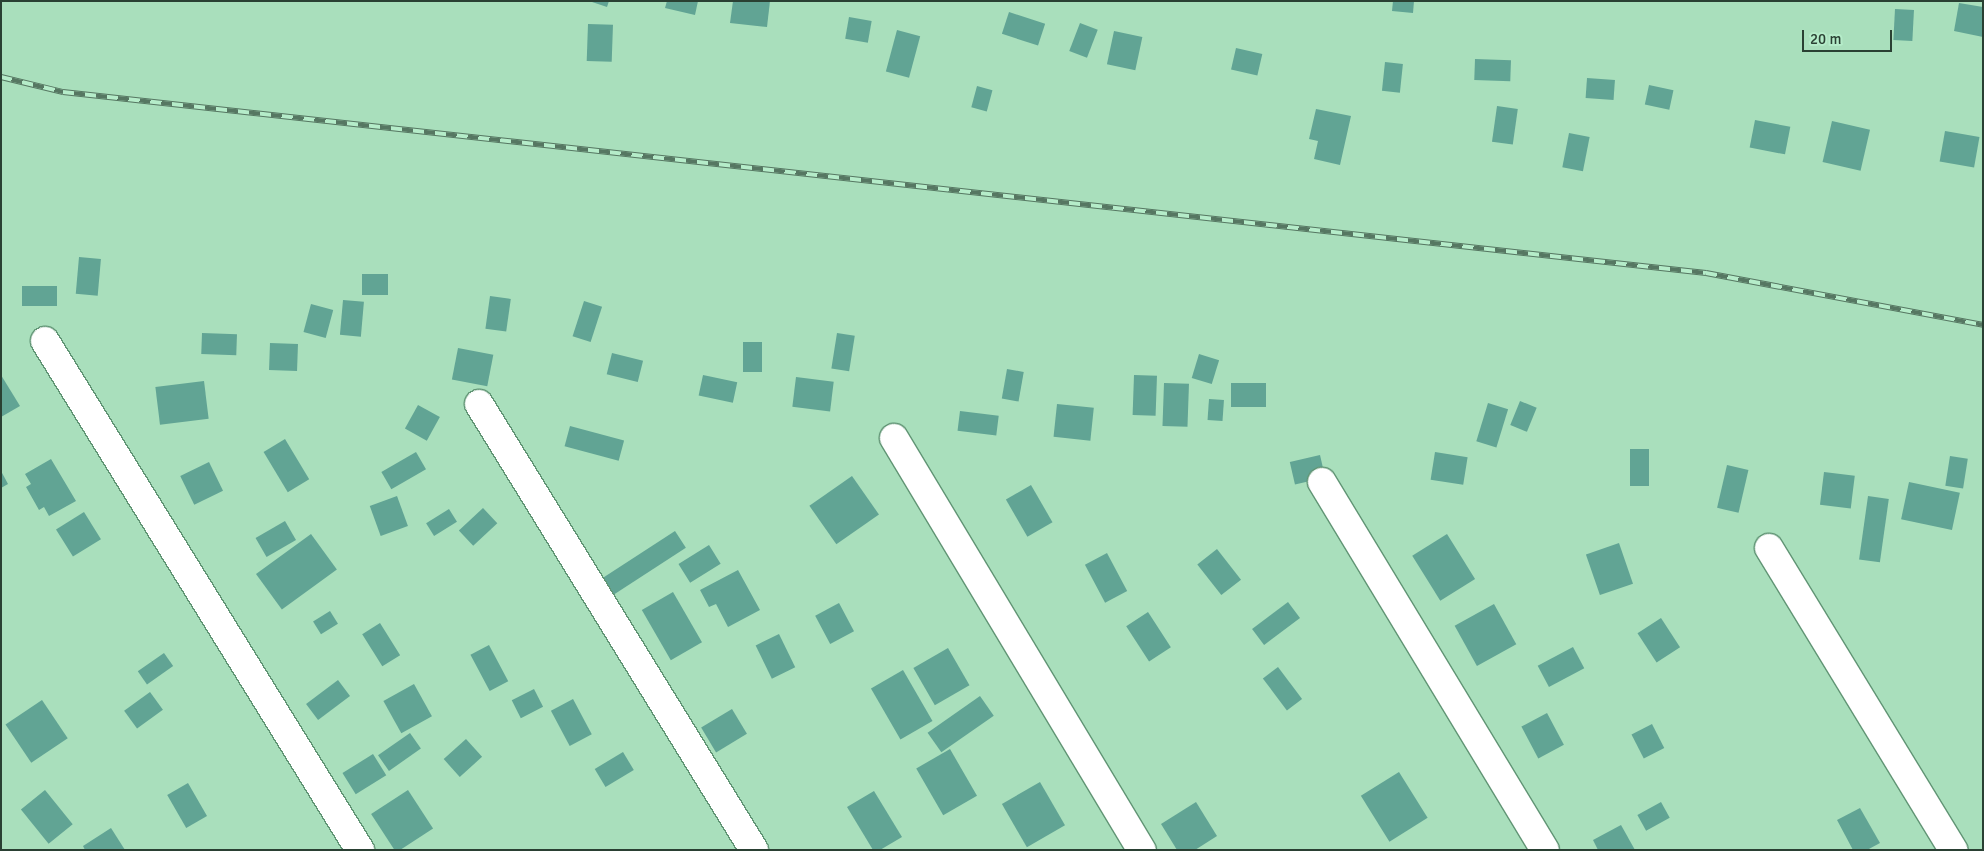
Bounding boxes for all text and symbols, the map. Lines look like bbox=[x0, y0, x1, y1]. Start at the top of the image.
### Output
scale bar bbox=[1804, 20, 1894, 52]
text: 20 m bbox=[1810, 30, 1841, 48]

